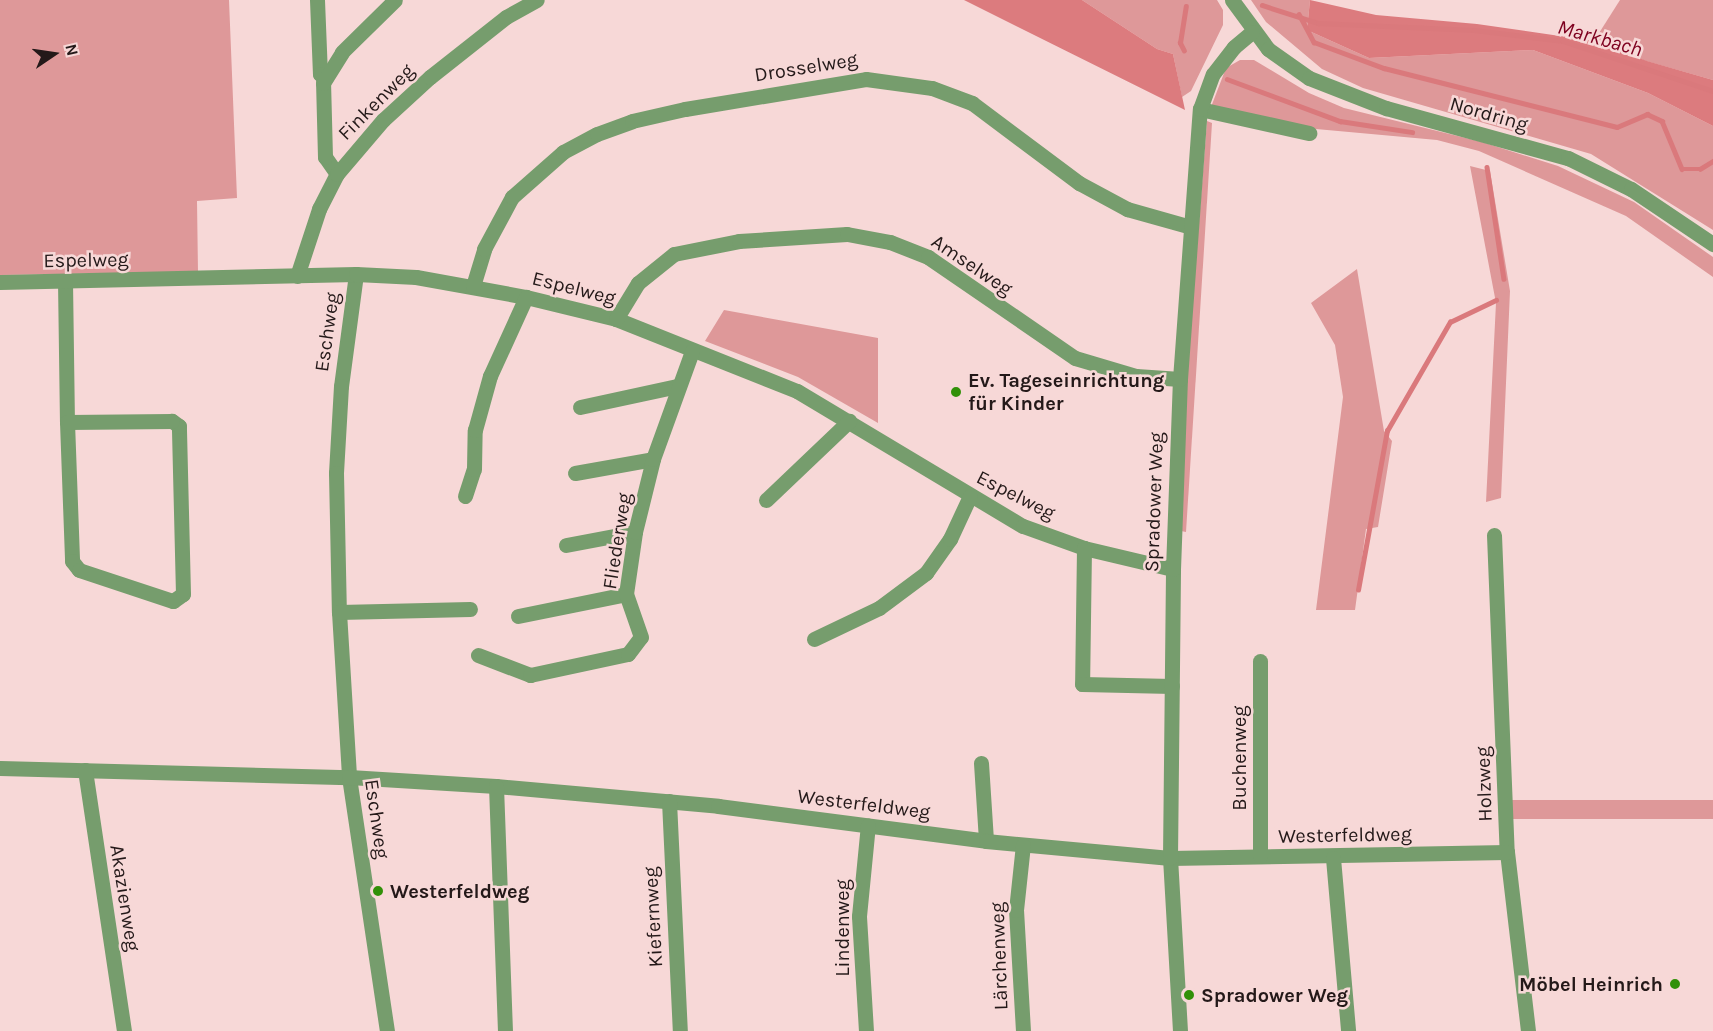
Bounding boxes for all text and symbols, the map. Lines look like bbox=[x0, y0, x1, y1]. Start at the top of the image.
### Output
water label: Markbach bbox=[1555, 14, 1645, 62]
north arrow bbox=[24, 24, 84, 84]
text: N bbox=[61, 42, 83, 58]
street label: Drosselweg bbox=[753, 47, 859, 87]
street label: Finkenweg bbox=[333, 59, 419, 145]
street label: Nordring bbox=[1447, 91, 1531, 137]
street label: Amselweg bbox=[927, 229, 1017, 301]
street label: Espelweg bbox=[43, 247, 129, 273]
street label: Espelweg bbox=[530, 266, 618, 310]
street label: Eschweg bbox=[310, 291, 344, 373]
place label: Ev. Tageseinrichtung für Kinder bbox=[968, 368, 1164, 415]
marker: Ev. Tageseinrichtung für Kinder bbox=[949, 385, 963, 399]
street label: Spradower Weg bbox=[1140, 431, 1168, 573]
street label: Espelweg bbox=[973, 465, 1059, 525]
street label: Fliederweg bbox=[598, 491, 636, 591]
street label: Buchenweg bbox=[1227, 705, 1251, 811]
street label: Holzweg bbox=[1471, 746, 1497, 822]
street label: Eschweg bbox=[360, 778, 394, 860]
street label: Westerfeldweg bbox=[796, 784, 932, 824]
street label: Westerfeldweg bbox=[1278, 822, 1412, 848]
street label: Akazienweg bbox=[105, 843, 145, 953]
street label: Kiefernweg bbox=[638, 866, 668, 968]
place label: Westerfeldweg bbox=[390, 879, 529, 903]
street label: Lindenweg bbox=[830, 879, 854, 977]
marker: Westerfeldweg bbox=[371, 884, 385, 898]
street label: Lärchenweg bbox=[985, 901, 1013, 1011]
place label: Möbel Heinrich bbox=[1519, 972, 1663, 996]
marker: Möbel Heinrich bbox=[1668, 977, 1682, 991]
place label: Spradower Weg bbox=[1201, 983, 1348, 1007]
marker: Spradower Weg bbox=[1182, 988, 1196, 1002]

